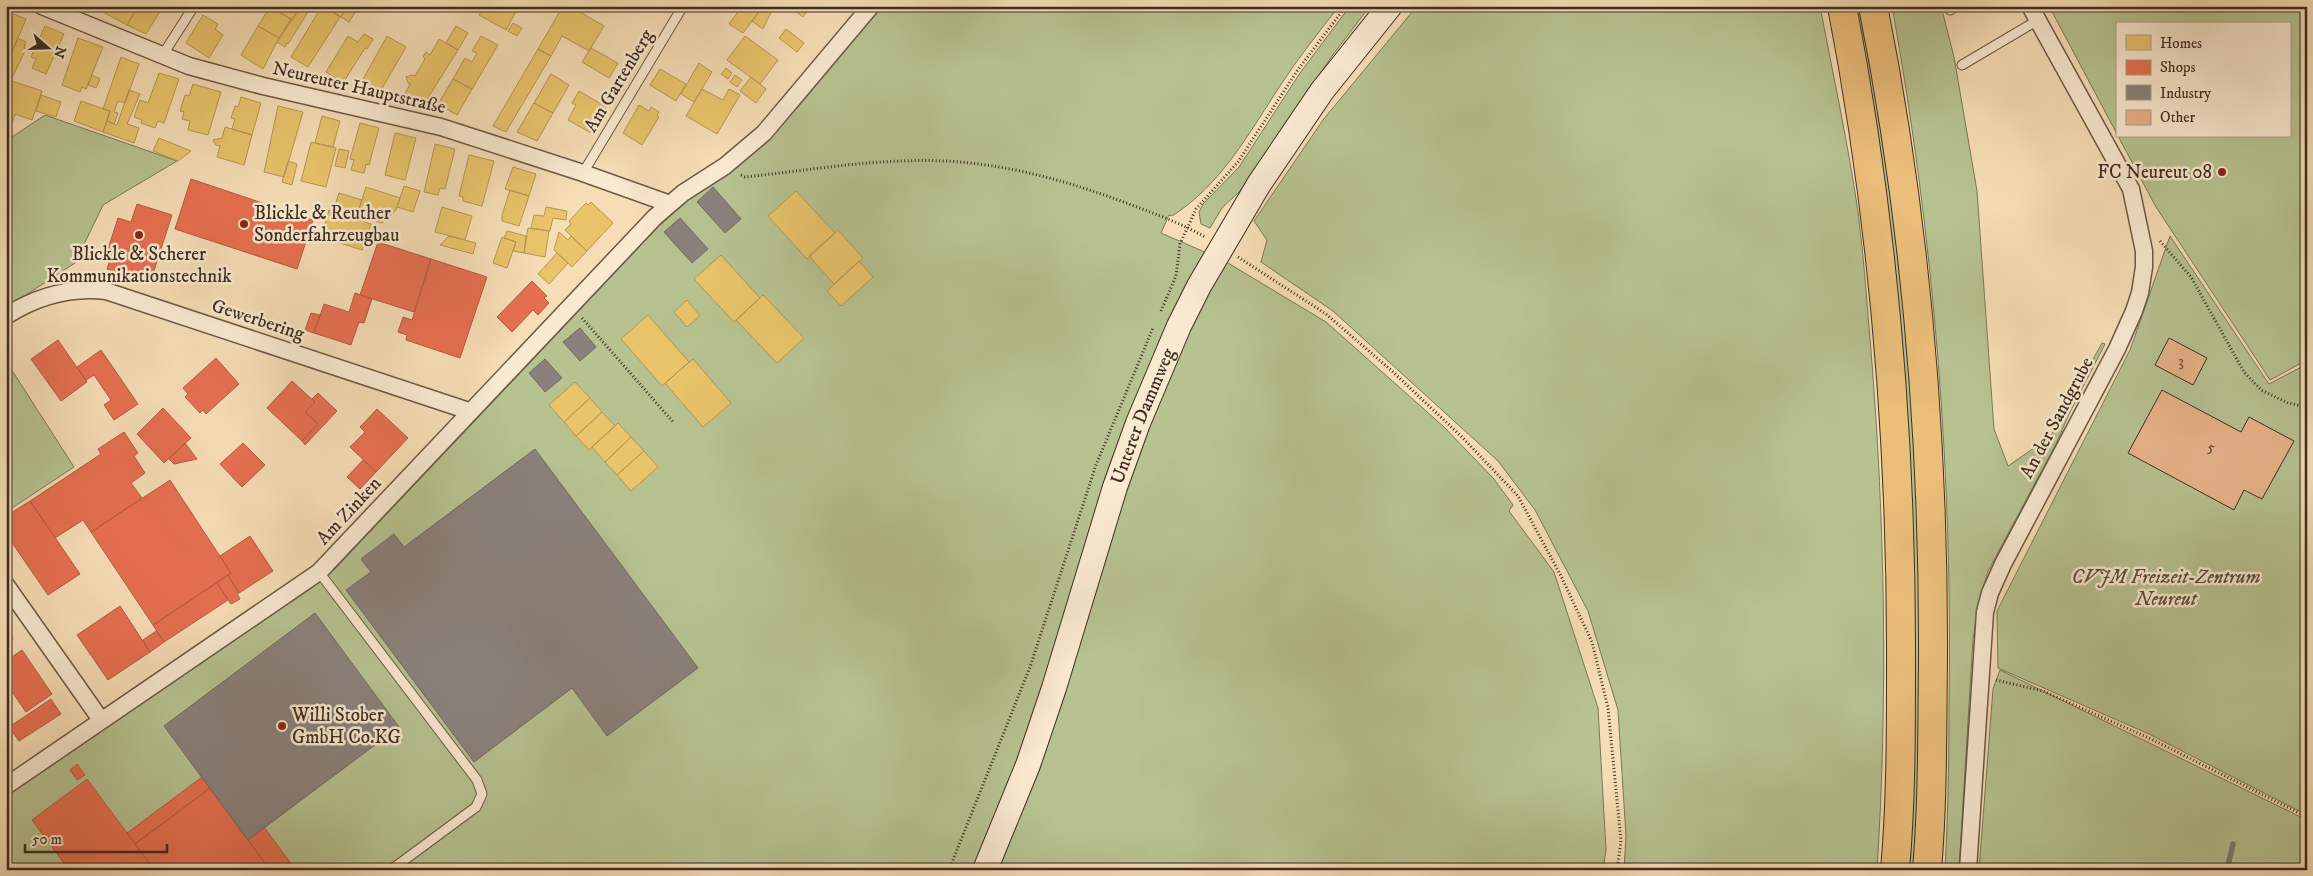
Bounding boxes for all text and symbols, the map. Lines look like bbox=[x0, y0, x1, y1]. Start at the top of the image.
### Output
north arrow bbox=[22, 22, 72, 72]
legend bbox=[2116, 22, 2290, 138]
street label: Am Gartenberg bbox=[579, 25, 659, 137]
text: Homes bbox=[2160, 34, 2202, 53]
text: N bbox=[49, 44, 70, 61]
street label: Neureuter Hauptstraße bbox=[270, 57, 448, 119]
text: Shops bbox=[2160, 58, 2196, 77]
text: Industry bbox=[2160, 84, 2212, 103]
text: Other bbox=[2160, 108, 2195, 127]
place label: FC Neureut 08 bbox=[2097, 161, 2212, 184]
marker: FC Neureut 08 bbox=[2216, 166, 2228, 178]
place label: Blickle & Reuther Sonderfahrzeugbau bbox=[254, 202, 399, 247]
marker: Blickle & Reuther Sonderfahrzeugbau bbox=[238, 218, 250, 230]
marker: Blickle & Scherer Kommunikationstechnik bbox=[133, 229, 145, 241]
place label: Blickle & Scherer Kommunikationstechnik bbox=[46, 243, 232, 288]
street label: Gewerbering bbox=[209, 294, 308, 346]
street label: Unterer Dammweg bbox=[1106, 344, 1180, 487]
house number: 3 bbox=[2178, 351, 2184, 371]
street label: An der Sandgrube bbox=[2015, 353, 2099, 483]
house number: 5 bbox=[2207, 437, 2215, 457]
street label: Am Zinken bbox=[312, 472, 386, 550]
park label: CVJM Freizeit-Zentrum Neureut bbox=[2072, 566, 2261, 611]
place label: Willi Stober GmbH Co.KG bbox=[291, 704, 401, 749]
marker: Willi Stober GmbH Co.KG bbox=[276, 720, 288, 732]
scale bar bbox=[25, 821, 168, 853]
text: 50 m bbox=[32, 830, 62, 849]

